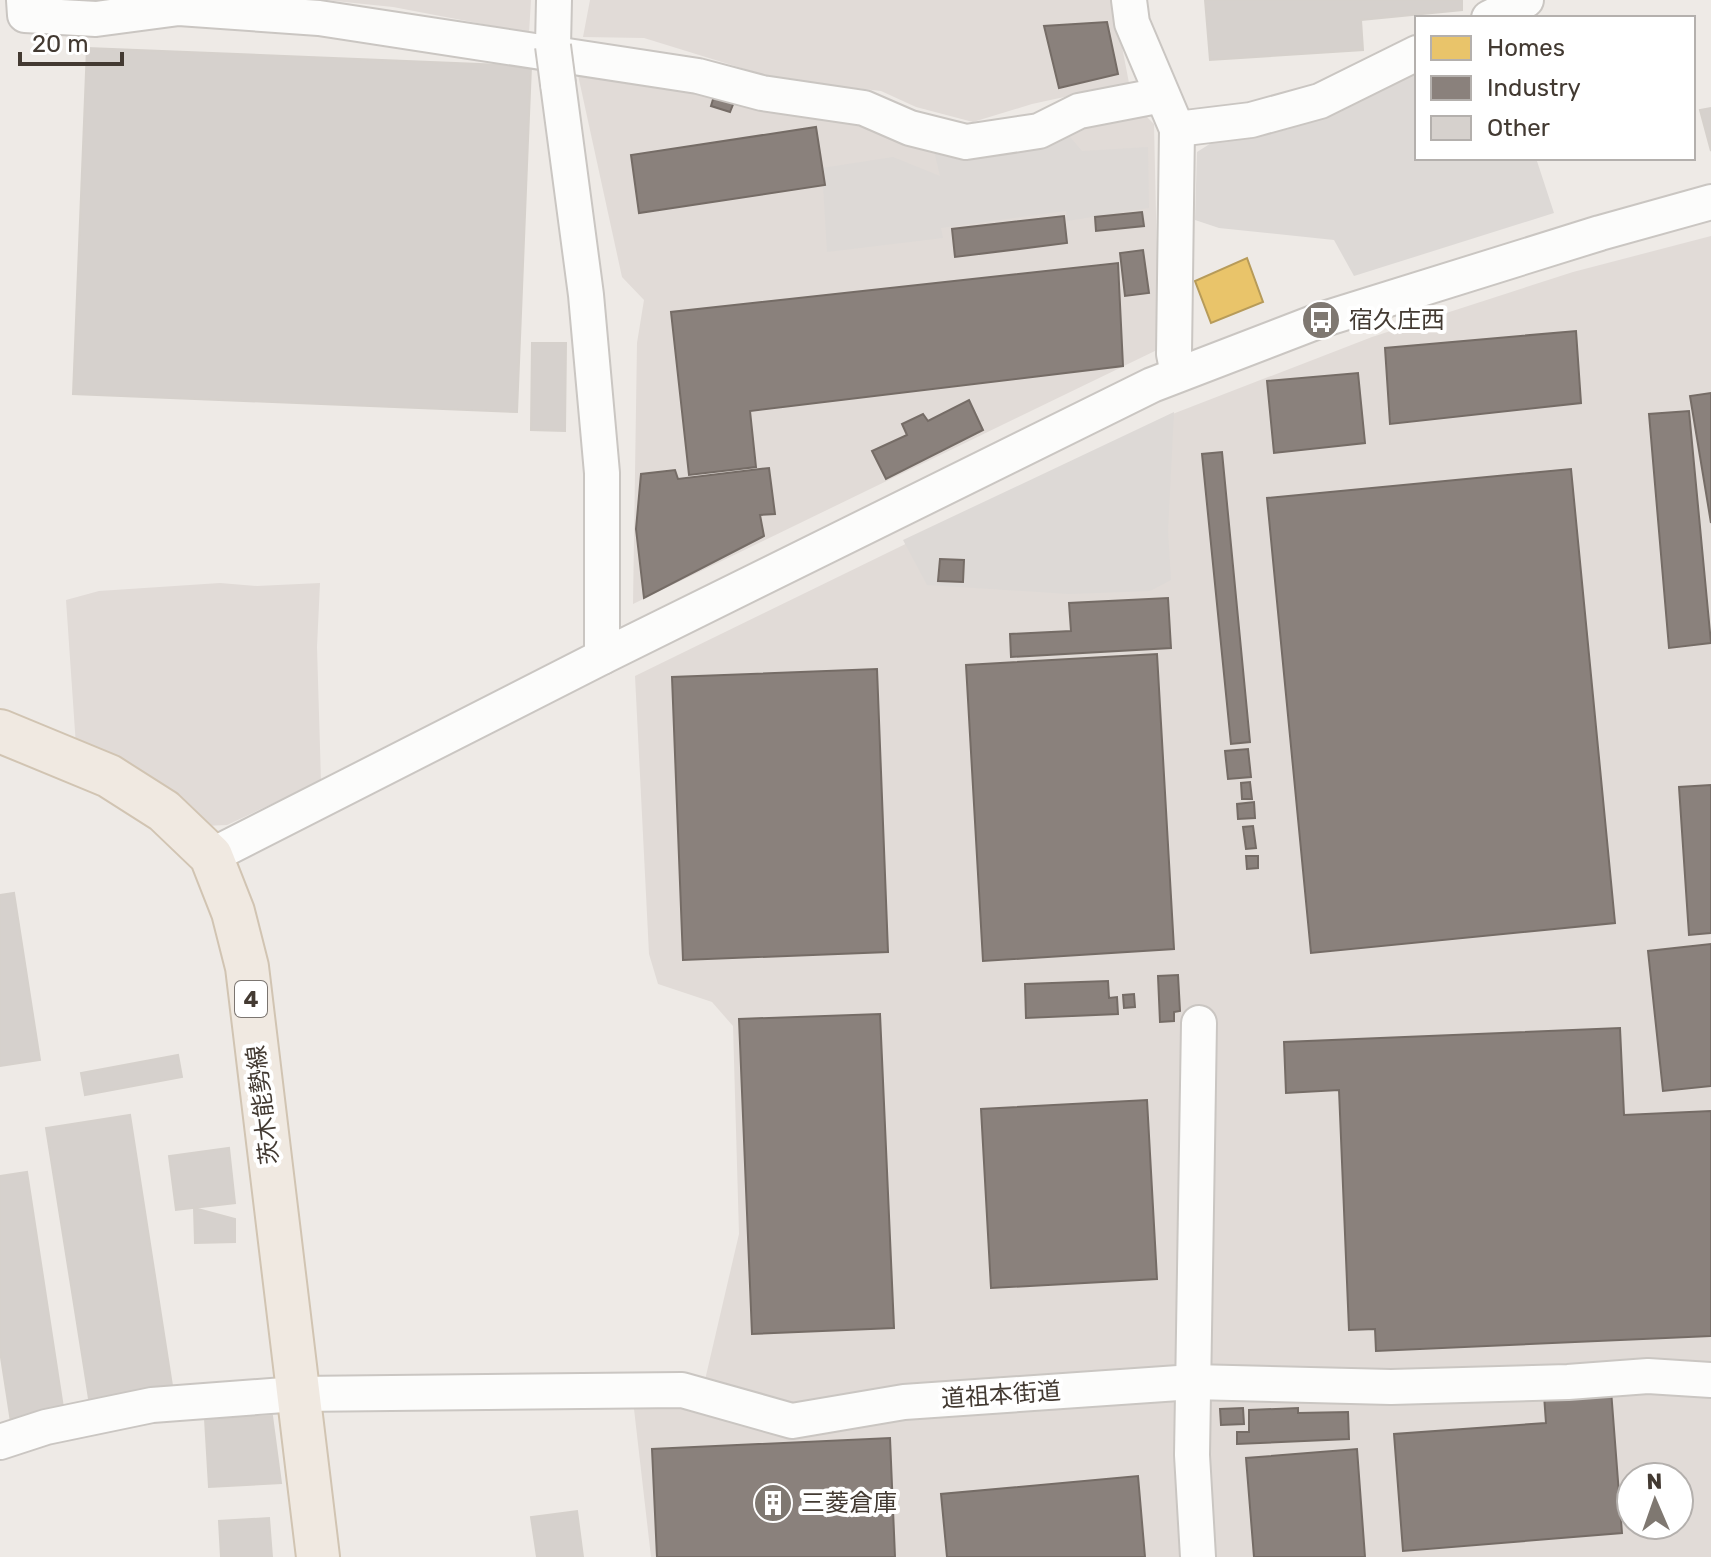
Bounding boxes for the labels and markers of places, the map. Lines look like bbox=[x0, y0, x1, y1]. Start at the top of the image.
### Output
bus stop icon: 宿久庄西 bbox=[1300, 299, 1342, 341]
place label: 宿久庄西 bbox=[1349, 306, 1445, 334]
building icon: 三菱倉庫 bbox=[752, 1482, 794, 1524]
place label: 三菱倉庫 bbox=[801, 1489, 897, 1517]

